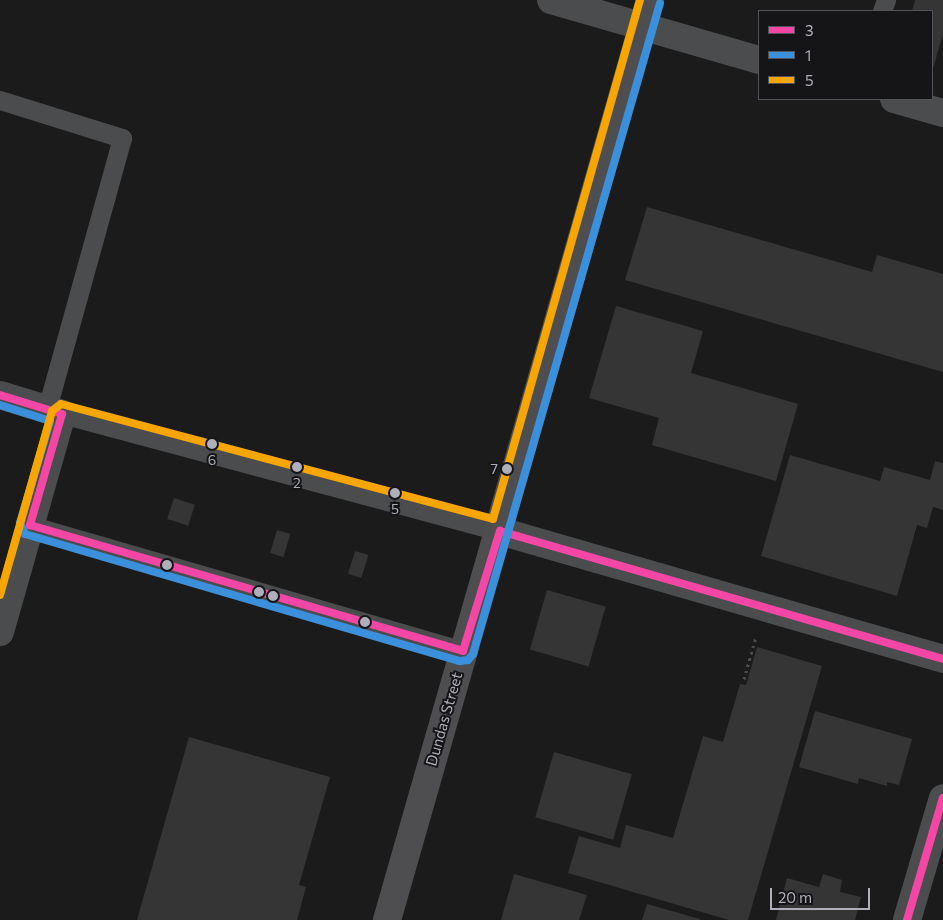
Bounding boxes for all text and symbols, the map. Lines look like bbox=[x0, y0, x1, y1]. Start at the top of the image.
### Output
legend bbox=[758, 10, 933, 100]
text: 3 bbox=[805, 21, 814, 39]
text: 1 bbox=[805, 46, 811, 64]
text: 5 bbox=[805, 71, 814, 89]
marker: 6 bbox=[207, 439, 217, 449]
place label: 6 bbox=[208, 452, 216, 468]
place label: 7 bbox=[491, 461, 498, 477]
marker: 2 bbox=[292, 462, 302, 472]
marker: 7 bbox=[502, 464, 512, 474]
place label: 2 bbox=[293, 475, 301, 491]
marker: 5 bbox=[390, 488, 400, 498]
place label: 5 bbox=[391, 501, 399, 517]
unlabelled marker bbox=[162, 560, 172, 570]
unlabelled marker bbox=[254, 587, 264, 597]
unlabelled marker bbox=[268, 591, 278, 601]
unlabelled marker bbox=[360, 617, 370, 627]
street label: Dundas Street bbox=[422, 670, 466, 768]
scale bar bbox=[773, 878, 873, 910]
text: 20 m bbox=[778, 888, 812, 906]

